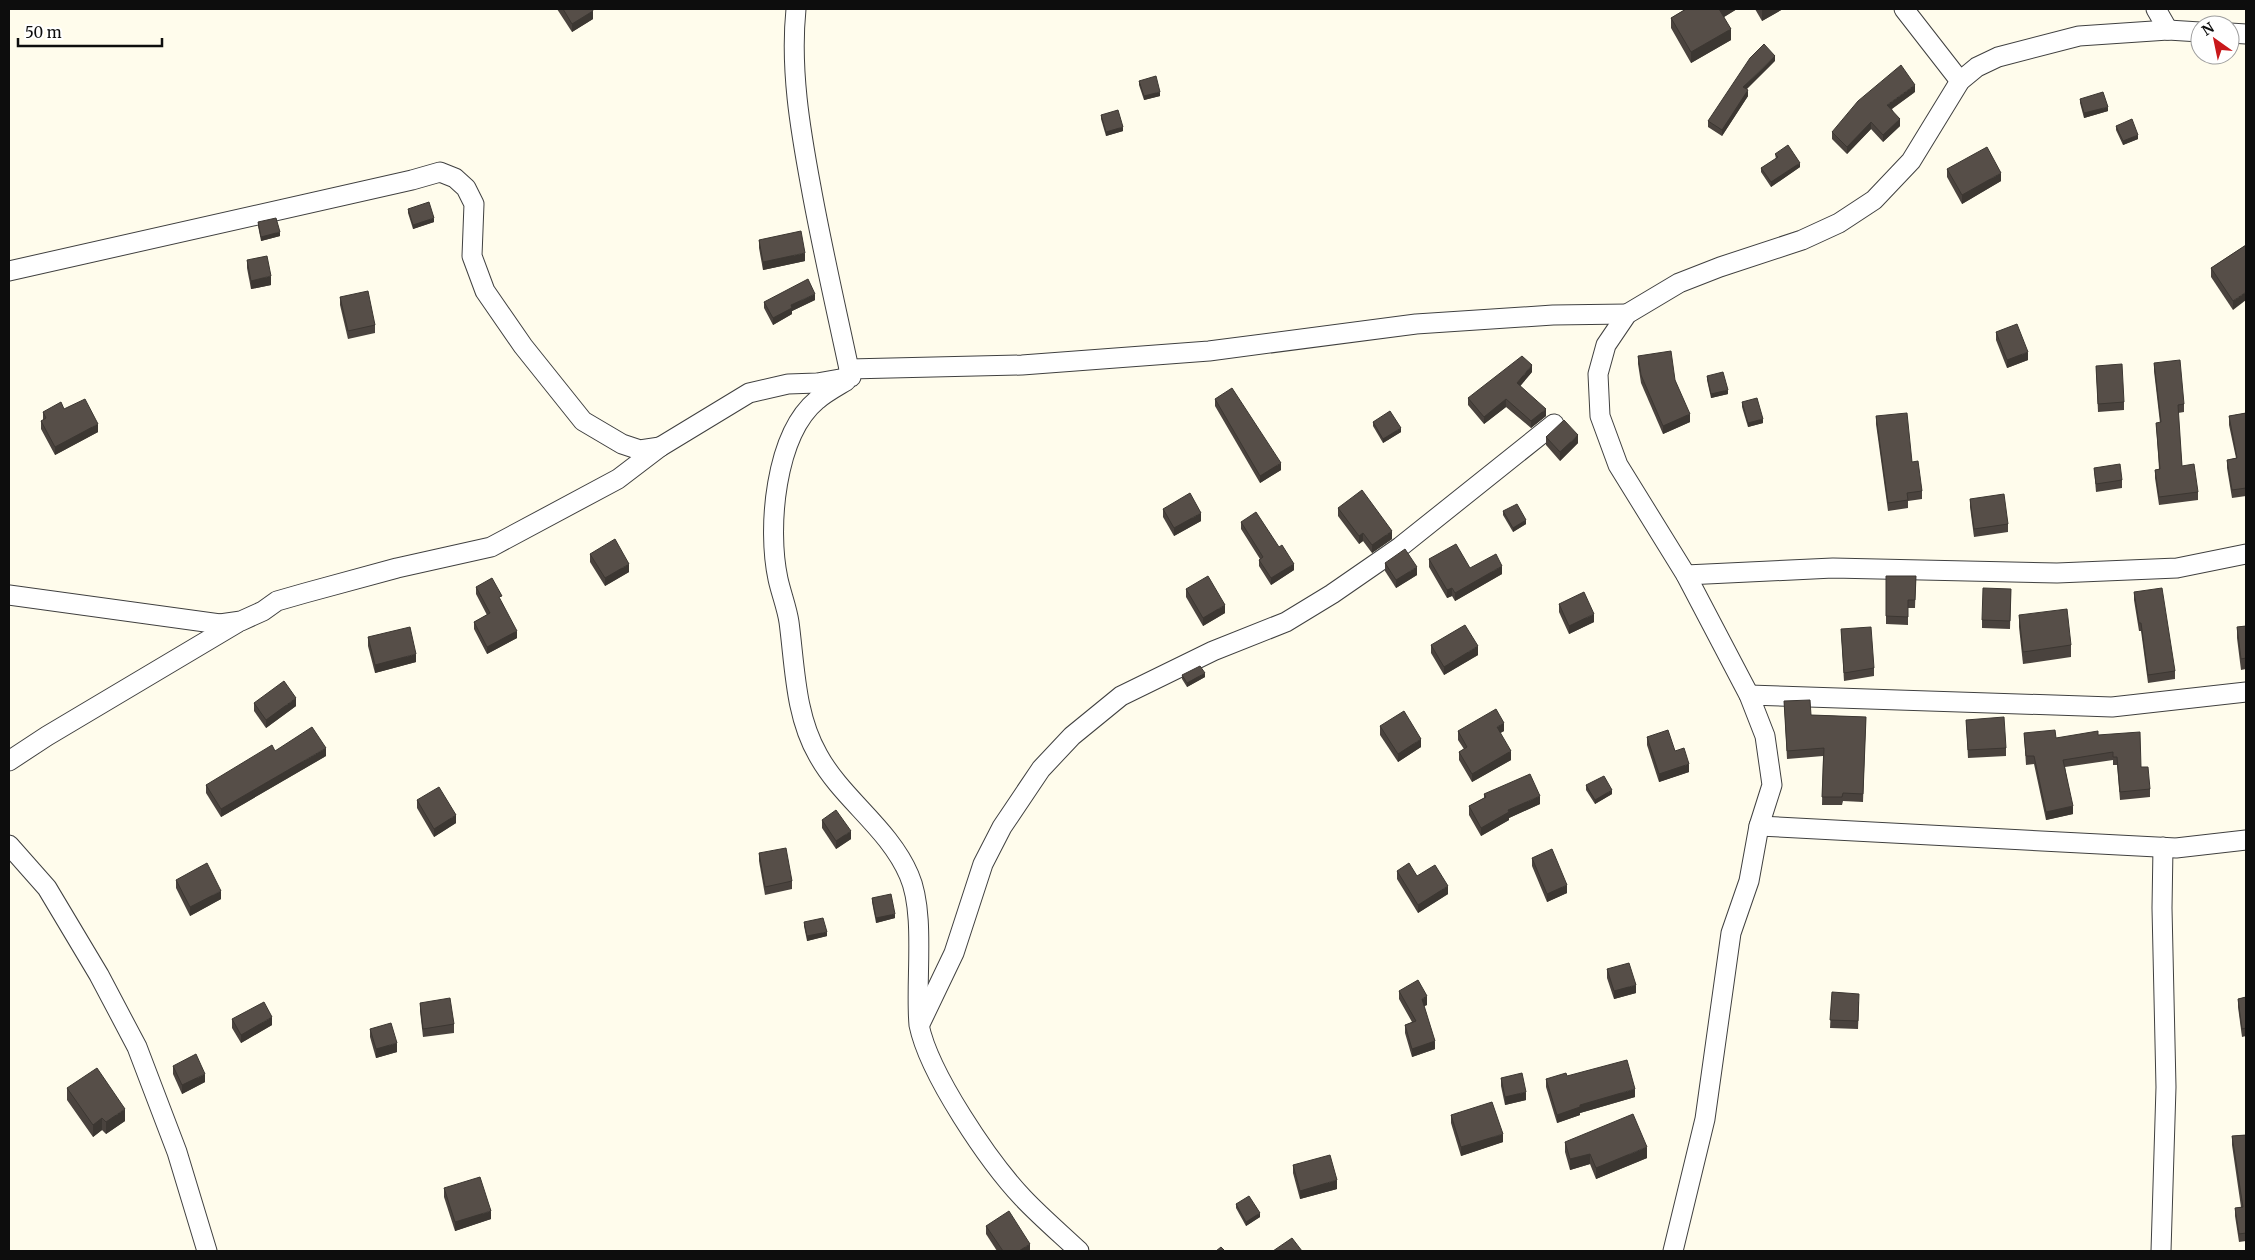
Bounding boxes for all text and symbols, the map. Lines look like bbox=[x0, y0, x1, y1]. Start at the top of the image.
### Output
scale bar bbox=[18, 15, 161, 47]
north arrow bbox=[2190, 15, 2240, 65]
text: N bbox=[2198, 19, 2217, 40]
text: 50 m bbox=[25, 23, 62, 42]

